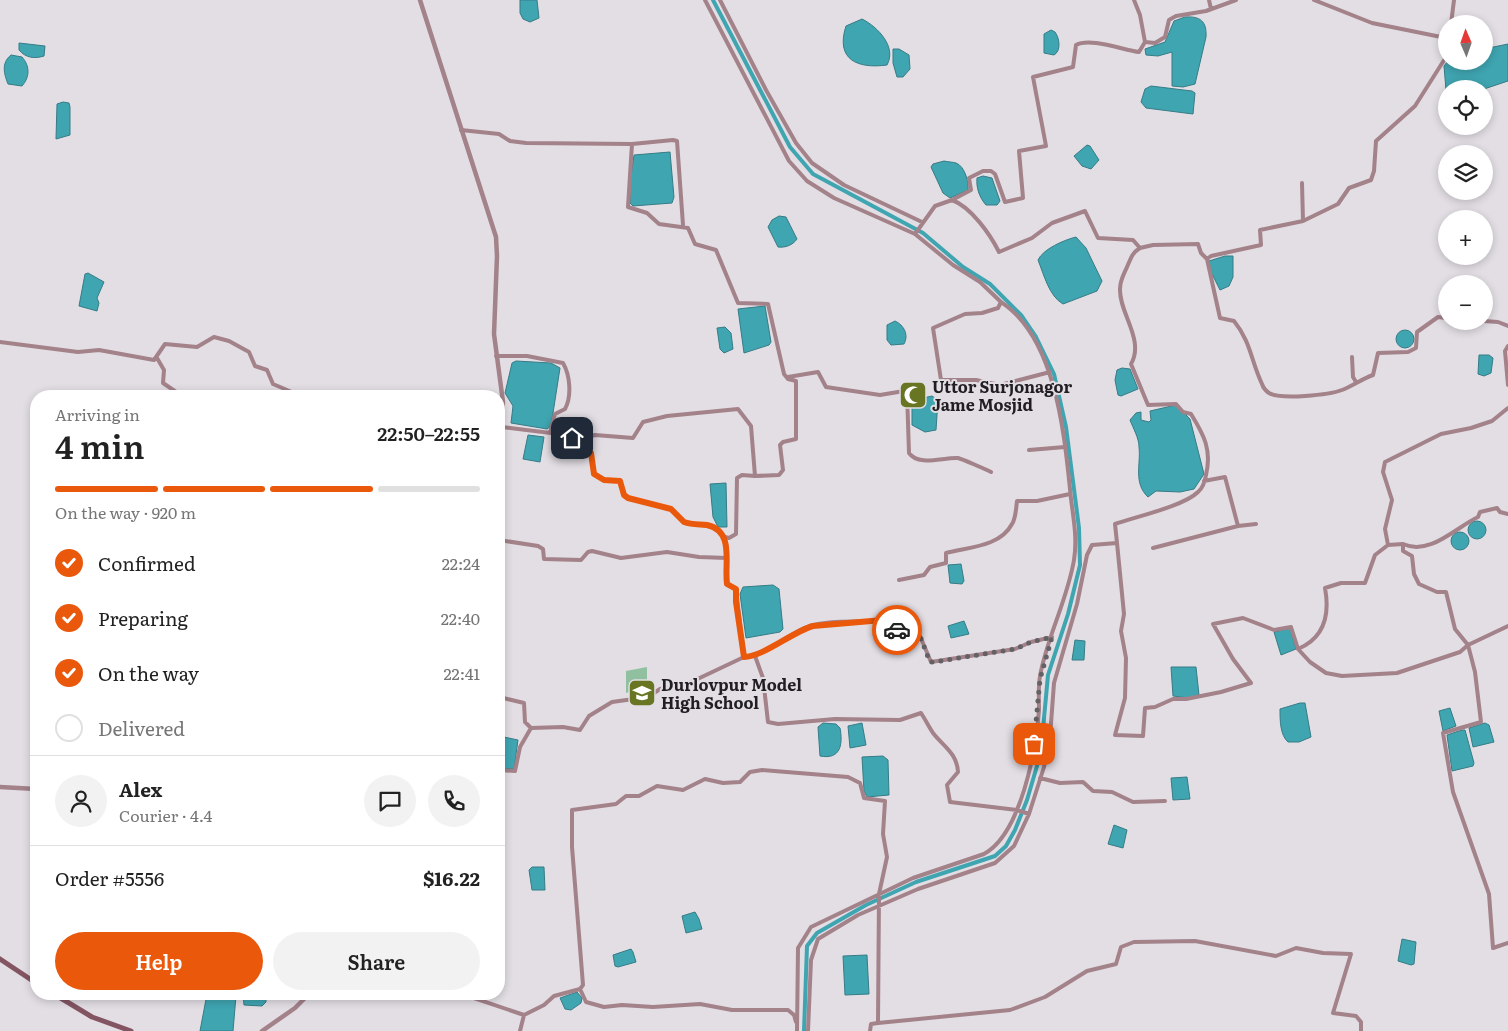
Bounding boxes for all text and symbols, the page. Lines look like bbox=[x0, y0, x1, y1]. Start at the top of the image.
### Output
north arrow bbox=[1438, 15, 1492, 70]
map controls bbox=[1438, 15, 1493, 330]
button: locate bbox=[1438, 80, 1493, 135]
button: layers bbox=[1438, 145, 1493, 200]
button: + bbox=[1438, 210, 1493, 265]
button: − bbox=[1438, 275, 1493, 330]
place label: Uttor Surjonagor Jame Mosjid bbox=[932, 374, 1072, 416]
mosque icon: Uttor Surjonagor Jame Mosjid bbox=[898, 380, 928, 410]
text: Arriving in bbox=[55, 402, 140, 426]
pin bbox=[551, 417, 593, 459]
text: 22:50–22:55 bbox=[377, 419, 480, 447]
text: 4 min bbox=[55, 421, 145, 469]
icon: home bbox=[558, 424, 586, 452]
text: On the way · 920 m bbox=[55, 500, 196, 524]
icon: check bbox=[55, 549, 83, 577]
text: Confirmed bbox=[98, 549, 196, 577]
text: 22:24 bbox=[442, 551, 480, 575]
icon: check bbox=[55, 604, 83, 632]
text: Preparing bbox=[98, 604, 188, 632]
courier bbox=[872, 605, 922, 655]
text: 22:40 bbox=[441, 606, 480, 630]
icon: car bbox=[883, 616, 911, 644]
icon: check bbox=[55, 659, 83, 687]
text: On the way bbox=[98, 659, 199, 687]
text: 22:41 bbox=[443, 661, 480, 685]
place label: Durlovpur Model High School bbox=[661, 672, 802, 714]
school or university icon: Durlovpur Model High School bbox=[627, 678, 657, 708]
text: Delivered bbox=[98, 714, 185, 742]
pin bbox=[1013, 723, 1055, 765]
icon: bag bbox=[1020, 730, 1048, 758]
button: person bbox=[55, 775, 107, 827]
text: Alex bbox=[119, 775, 162, 803]
button: chat bbox=[364, 775, 416, 827]
button: phone bbox=[428, 775, 480, 827]
text: Courier · 4.4 bbox=[119, 803, 212, 827]
text: Order #5556 bbox=[55, 864, 164, 892]
text: $16.22 bbox=[423, 864, 480, 892]
button: Help bbox=[55, 932, 263, 990]
button: Share bbox=[273, 932, 480, 990]

